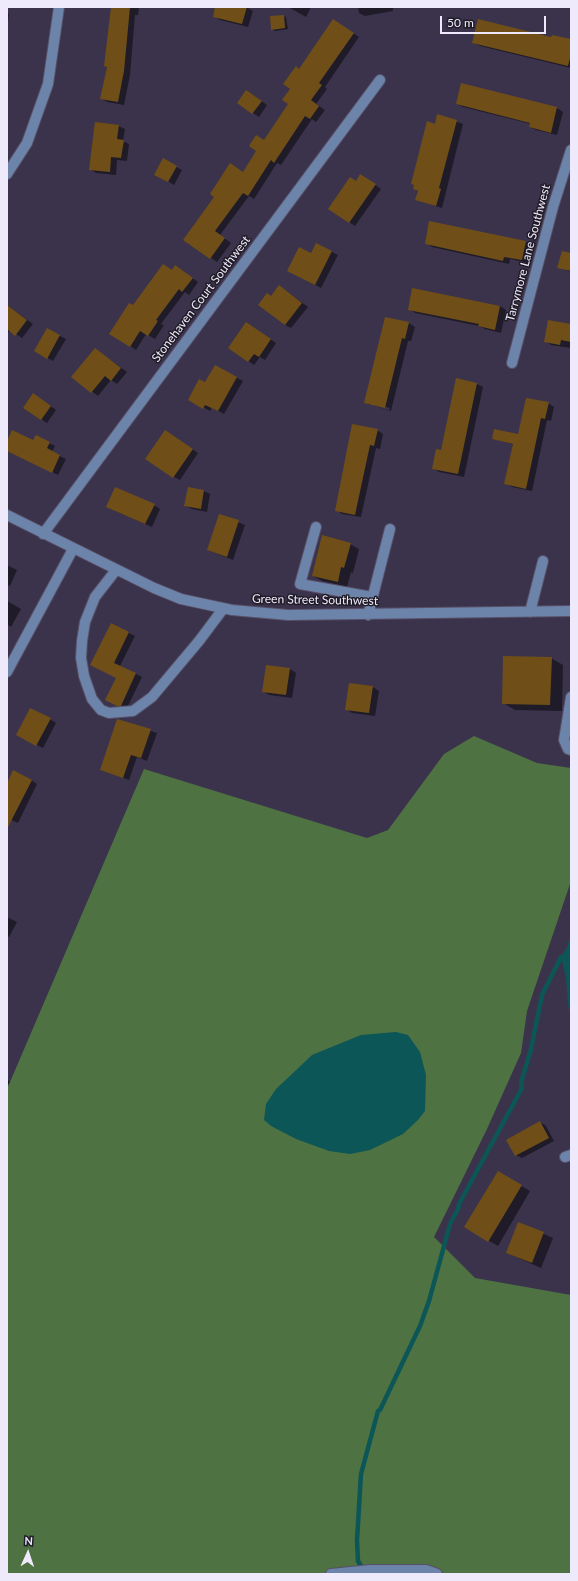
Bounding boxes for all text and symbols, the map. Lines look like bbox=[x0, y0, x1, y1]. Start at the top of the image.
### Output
scale bar bbox=[442, 8, 548, 34]
text: 50 m bbox=[447, 15, 474, 30]
street label: Tarrymore Lane Southwest bbox=[503, 183, 553, 323]
street label: Stonehaven Court Southwest bbox=[149, 233, 253, 365]
street label: Green Street Southwest bbox=[252, 592, 378, 608]
north arrow bbox=[8, 1533, 48, 1573]
text: N bbox=[24, 1534, 33, 1547]

